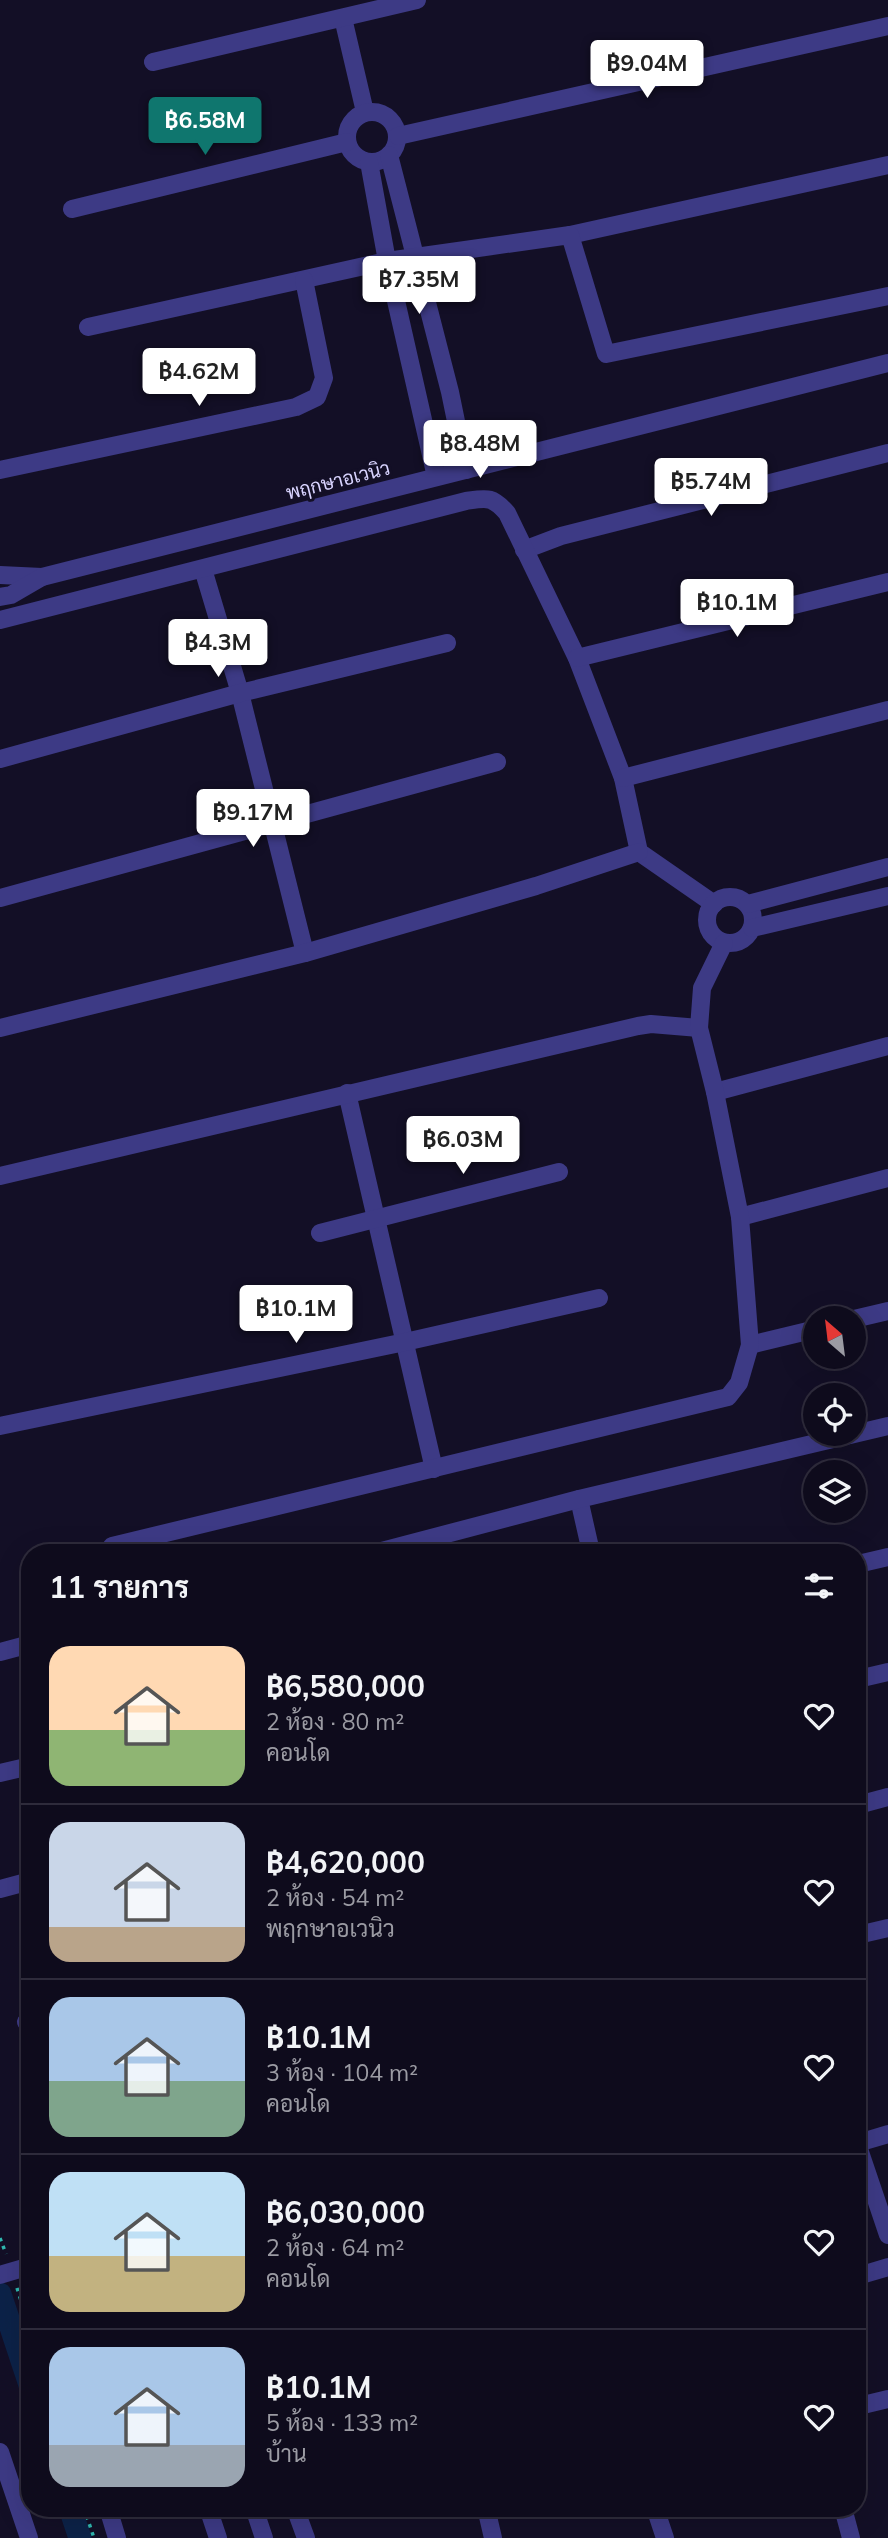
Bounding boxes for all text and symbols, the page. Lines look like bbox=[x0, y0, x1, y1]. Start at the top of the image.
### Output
pin: ฿9.04M bbox=[590, 41, 704, 100]
text: ฿9.04M bbox=[607, 48, 687, 77]
pin: ฿6.58M bbox=[148, 97, 262, 157]
text: ฿6.58M bbox=[165, 105, 245, 134]
pin: ฿7.35M bbox=[362, 256, 476, 316]
text: ฿7.35M bbox=[379, 264, 459, 293]
pin: ฿4.62M bbox=[142, 348, 256, 408]
text: ฿4.62M bbox=[159, 356, 239, 385]
pin: ฿8.48M bbox=[423, 420, 537, 480]
text: ฿8.48M bbox=[440, 428, 520, 457]
street label: พฤกษาอเวนิว bbox=[284, 455, 392, 505]
pin: ฿5.74M bbox=[654, 458, 768, 518]
text: ฿5.74M bbox=[671, 466, 751, 495]
pin: ฿10.1M bbox=[680, 580, 794, 639]
text: ฿10.1M bbox=[697, 587, 777, 616]
pin: ฿4.3M bbox=[169, 620, 267, 679]
text: ฿4.3M bbox=[184, 627, 252, 656]
pin: ฿9.17M bbox=[196, 790, 310, 849]
text: ฿9.17M bbox=[213, 797, 293, 826]
pin: ฿6.03M bbox=[406, 1116, 520, 1176]
text: ฿6.03M bbox=[423, 1124, 503, 1153]
pin: ฿10.1M bbox=[239, 1286, 353, 1345]
text: ฿10.1M bbox=[256, 1293, 336, 1322]
north arrow bbox=[803, 1306, 866, 1368]
map controls bbox=[803, 1306, 866, 1523]
button: locate bbox=[803, 1383, 866, 1446]
button: layers bbox=[803, 1460, 866, 1523]
icon: filters bbox=[800, 1567, 838, 1605]
text: 11 รายการ bbox=[49, 1568, 189, 1606]
text: ฿6,580,000 bbox=[266, 1667, 425, 1705]
icon: home bbox=[105, 1674, 189, 1758]
icon: heart bbox=[800, 1697, 838, 1735]
text: 2 ห้อง · 80 m² bbox=[266, 1707, 404, 1736]
text: คอนโด bbox=[266, 1738, 330, 1767]
text: ฿4,620,000 bbox=[266, 1843, 425, 1881]
icon: home bbox=[105, 1850, 189, 1934]
icon: heart bbox=[800, 1873, 838, 1911]
text: 2 ห้อง · 54 m² bbox=[266, 1883, 404, 1912]
text: พฤกษาอเวนิว bbox=[266, 1914, 395, 1943]
text: ฿10.1M bbox=[266, 2018, 372, 2056]
icon: home bbox=[105, 2025, 189, 2109]
icon: heart bbox=[800, 2048, 838, 2086]
text: 3 ห้อง · 104 m² bbox=[266, 2058, 418, 2087]
text: คอนโด bbox=[266, 2089, 330, 2118]
text: ฿6,030,000 bbox=[266, 2193, 425, 2231]
icon: home bbox=[105, 2200, 189, 2284]
icon: heart bbox=[800, 2223, 838, 2261]
text: 2 ห้อง · 64 m² bbox=[266, 2233, 404, 2262]
text: คอนโด bbox=[266, 2264, 330, 2293]
text: ฿10.1M bbox=[266, 2368, 372, 2406]
icon: home bbox=[105, 2375, 189, 2459]
icon: heart bbox=[800, 2398, 838, 2436]
text: 5 ห้อง · 133 m² bbox=[266, 2408, 418, 2437]
text: บ้าน bbox=[266, 2439, 307, 2468]

